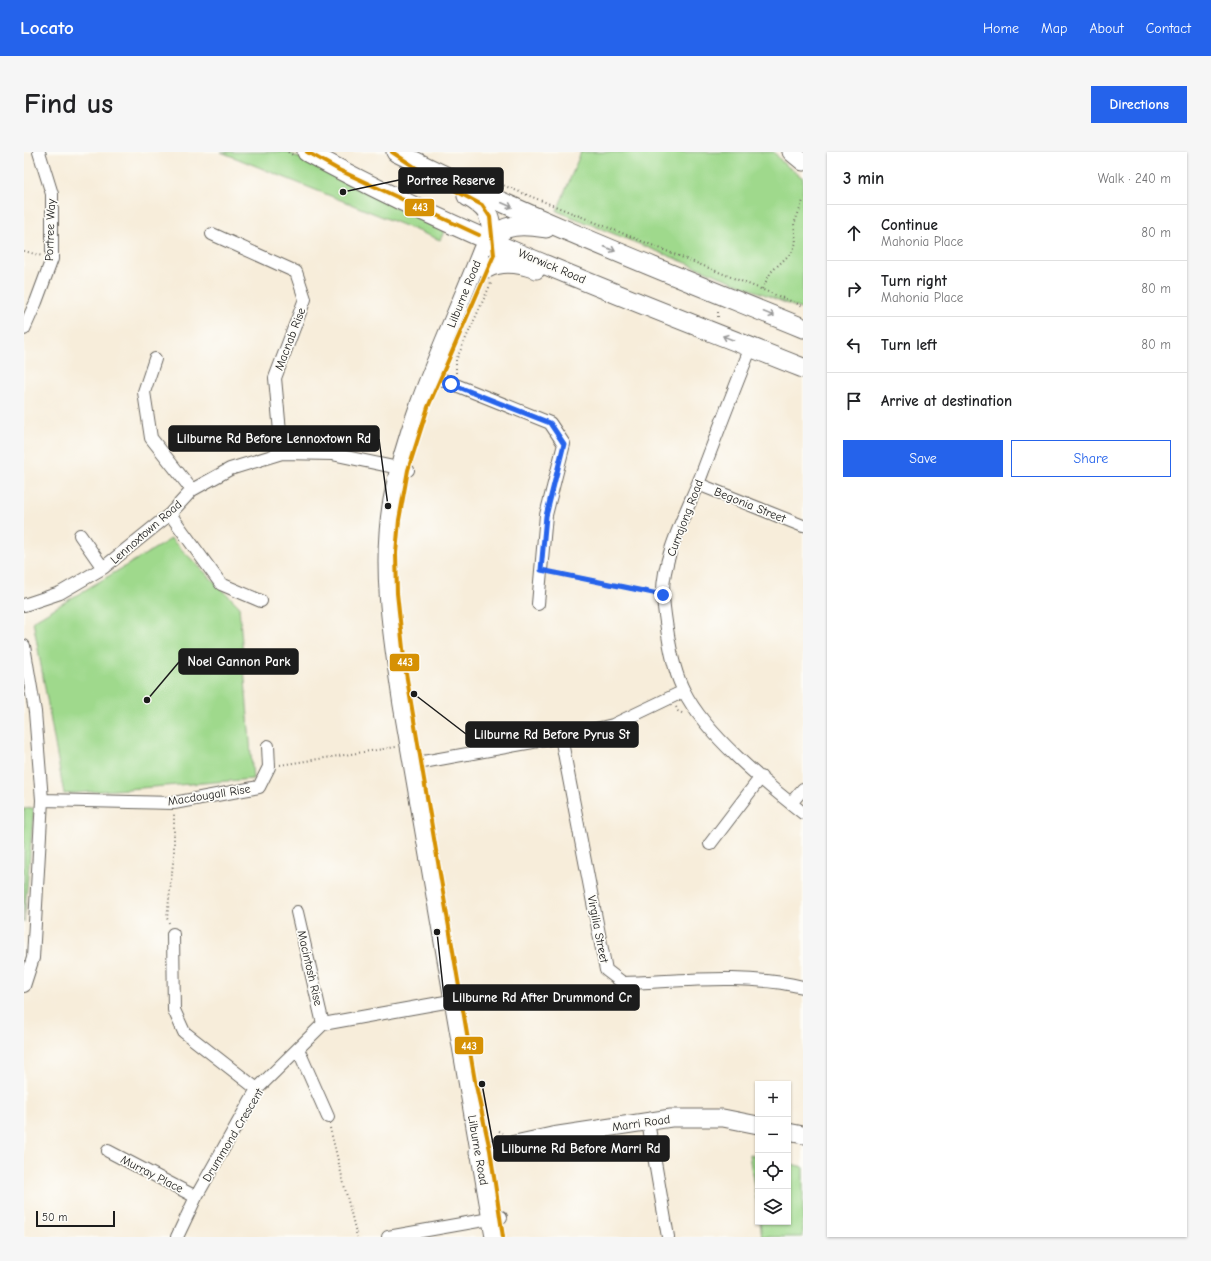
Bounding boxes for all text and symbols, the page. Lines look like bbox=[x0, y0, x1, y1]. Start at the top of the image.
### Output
text: Locato bbox=[20, 17, 74, 39]
text: Home bbox=[983, 20, 1019, 37]
text: Map bbox=[1041, 20, 1067, 37]
text: About bbox=[1089, 20, 1124, 37]
text: Contact bbox=[1146, 20, 1191, 37]
button: Directions bbox=[1091, 86, 1187, 123]
text: Find us bbox=[24, 88, 113, 120]
callout: Portree Reserve bbox=[399, 168, 503, 193]
text: 3 min bbox=[843, 169, 884, 188]
text: Walk · 240 m bbox=[1098, 171, 1171, 186]
text: Portree Reserve bbox=[407, 173, 496, 188]
street label: Portree Way bbox=[42, 198, 58, 261]
line badge: 443 bbox=[404, 198, 435, 217]
text: 443 bbox=[412, 201, 428, 214]
one-way arrow bbox=[500, 202, 512, 209]
text: Continue bbox=[881, 216, 938, 234]
icon: ahead bbox=[843, 222, 865, 244]
text: 80 m bbox=[1141, 225, 1171, 240]
text: Mahonia Place bbox=[881, 234, 963, 249]
street label: Warwick Road bbox=[516, 245, 588, 287]
one-way arrow bbox=[603, 245, 615, 253]
street label: Lilburne Road bbox=[444, 258, 484, 330]
text: Turn right bbox=[881, 272, 947, 290]
icon: right bbox=[843, 278, 865, 300]
text: 80 m bbox=[1141, 281, 1171, 296]
text: Mahonia Place bbox=[881, 290, 963, 305]
street label: Macnab Rise bbox=[272, 306, 308, 372]
one-way arrow bbox=[762, 311, 774, 318]
one-way arrow bbox=[722, 333, 734, 341]
icon: left bbox=[843, 334, 865, 356]
text: Turn left bbox=[881, 336, 937, 354]
text: 80 m bbox=[1141, 337, 1171, 352]
route start bbox=[442, 375, 460, 393]
icon: arrive bbox=[843, 390, 865, 412]
text: Arrive at destination bbox=[881, 392, 1012, 410]
callout: Lilburne Rd Before Lennoxtown Rd bbox=[169, 426, 379, 451]
text: Lilburne Rd Before Lennoxtown Rd bbox=[177, 431, 371, 446]
button: Save bbox=[843, 440, 1003, 477]
button: Share bbox=[1011, 440, 1171, 477]
street label: Currajong Road bbox=[664, 478, 706, 558]
street label: Begonia Street bbox=[712, 484, 788, 526]
street label: Lennoxtown Road bbox=[107, 497, 185, 567]
route end bbox=[654, 586, 672, 604]
callout: Noel Gannon Park bbox=[179, 649, 298, 674]
line badge: 443 bbox=[389, 653, 420, 672]
text: Noel Gannon Park bbox=[188, 654, 291, 669]
text: 443 bbox=[397, 656, 413, 669]
callout: Lilburne Rd Before Pyrus St bbox=[466, 722, 638, 747]
text: Lilburne Rd Before Pyrus St bbox=[474, 727, 631, 742]
street label: Macdougall Rise bbox=[167, 782, 251, 808]
street label: Virgilia Street bbox=[585, 894, 611, 964]
street label: Macintosh Rise bbox=[295, 929, 325, 1007]
callout: Lilburne Rd After Drummond Cr bbox=[444, 985, 639, 1010]
text: Lilburne Rd After Drummond Cr bbox=[452, 990, 632, 1005]
line badge: 443 bbox=[454, 1036, 484, 1055]
text: 443 bbox=[461, 1040, 477, 1053]
map controls bbox=[755, 1081, 791, 1225]
button: + bbox=[755, 1081, 791, 1117]
street label: Drummond Crescent bbox=[200, 1085, 267, 1184]
street label: Marri Road bbox=[611, 1112, 671, 1134]
street label: Lilburne Road bbox=[465, 1114, 491, 1186]
button: − bbox=[755, 1117, 791, 1153]
callout: Lilburne Rd Before Marri Rd bbox=[494, 1136, 669, 1161]
text: Lilburne Rd Before Marri Rd bbox=[501, 1141, 661, 1156]
street label: Murray Place bbox=[118, 1152, 186, 1196]
button: locate bbox=[755, 1153, 791, 1189]
button: layers bbox=[755, 1189, 791, 1225]
scale bar bbox=[36, 1209, 115, 1228]
text: 50 m bbox=[42, 1211, 67, 1224]

